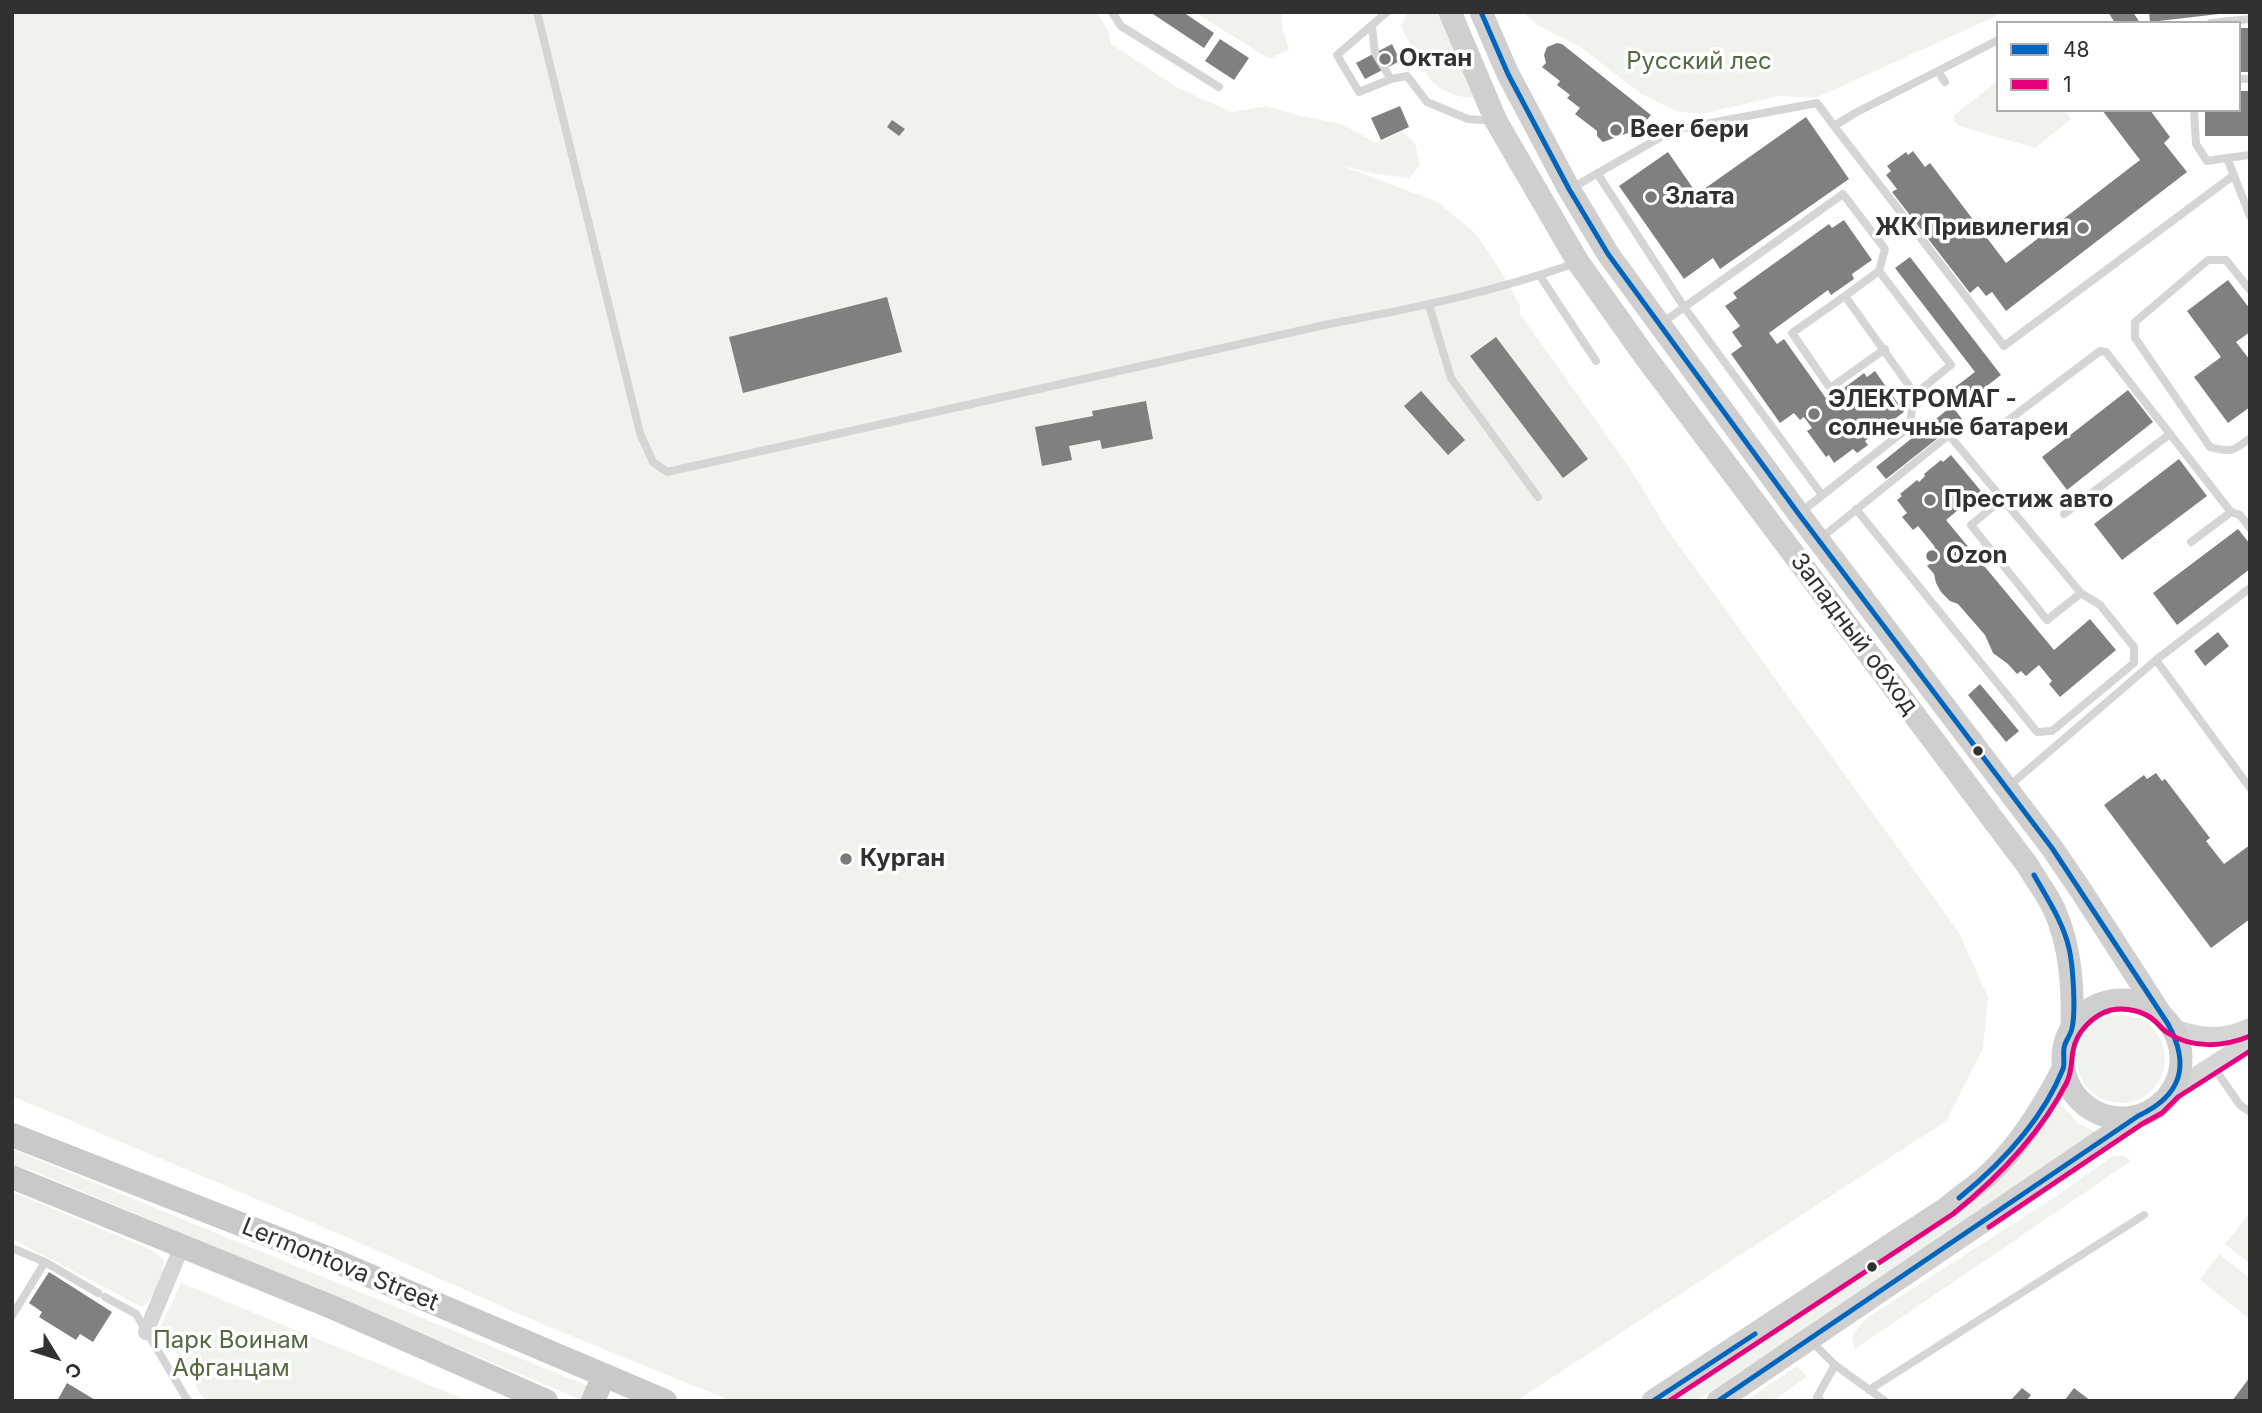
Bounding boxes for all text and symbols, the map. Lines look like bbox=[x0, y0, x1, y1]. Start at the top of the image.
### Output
legend bbox=[1996, 21, 2241, 112]
text: 48 bbox=[2063, 37, 2090, 62]
place label: Октан bbox=[1399, 45, 1472, 73]
park label: Русский лес bbox=[1626, 48, 1772, 76]
marker: Октан bbox=[1377, 51, 1393, 67]
text: 1 bbox=[2063, 72, 2072, 97]
place label: Beer бери bbox=[1630, 116, 1749, 144]
marker: Beer бери bbox=[1608, 122, 1624, 138]
place label: Злата bbox=[1665, 183, 1735, 211]
marker: Злата bbox=[1643, 189, 1659, 205]
place label: ЖК Привилегия bbox=[1875, 214, 2069, 242]
marker: ЖК Привилегия bbox=[2075, 220, 2091, 236]
place label: ЭЛЕКТРОМАГ - солнечные батареи bbox=[1828, 386, 2068, 442]
marker: ЭЛЕКТРОМАГ - солнечные батареи bbox=[1806, 406, 1822, 422]
place label: Престиж авто bbox=[1944, 486, 2113, 514]
marker: Престиж авто bbox=[1922, 492, 1938, 508]
place label: Ozon bbox=[1946, 542, 2007, 570]
street label: Западный обход bbox=[1784, 548, 1924, 720]
marker: Ozon bbox=[1924, 548, 1940, 564]
unlabelled marker bbox=[1971, 744, 1985, 758]
place label: Курган bbox=[860, 845, 945, 873]
marker: Курган bbox=[838, 851, 854, 867]
street label: Lermontova Street bbox=[238, 1212, 442, 1318]
unlabelled marker bbox=[1865, 1260, 1879, 1274]
north arrow bbox=[21, 1322, 91, 1392]
park label: Парк Воинам Афганцам bbox=[153, 1327, 309, 1383]
text: С bbox=[60, 1358, 86, 1383]

